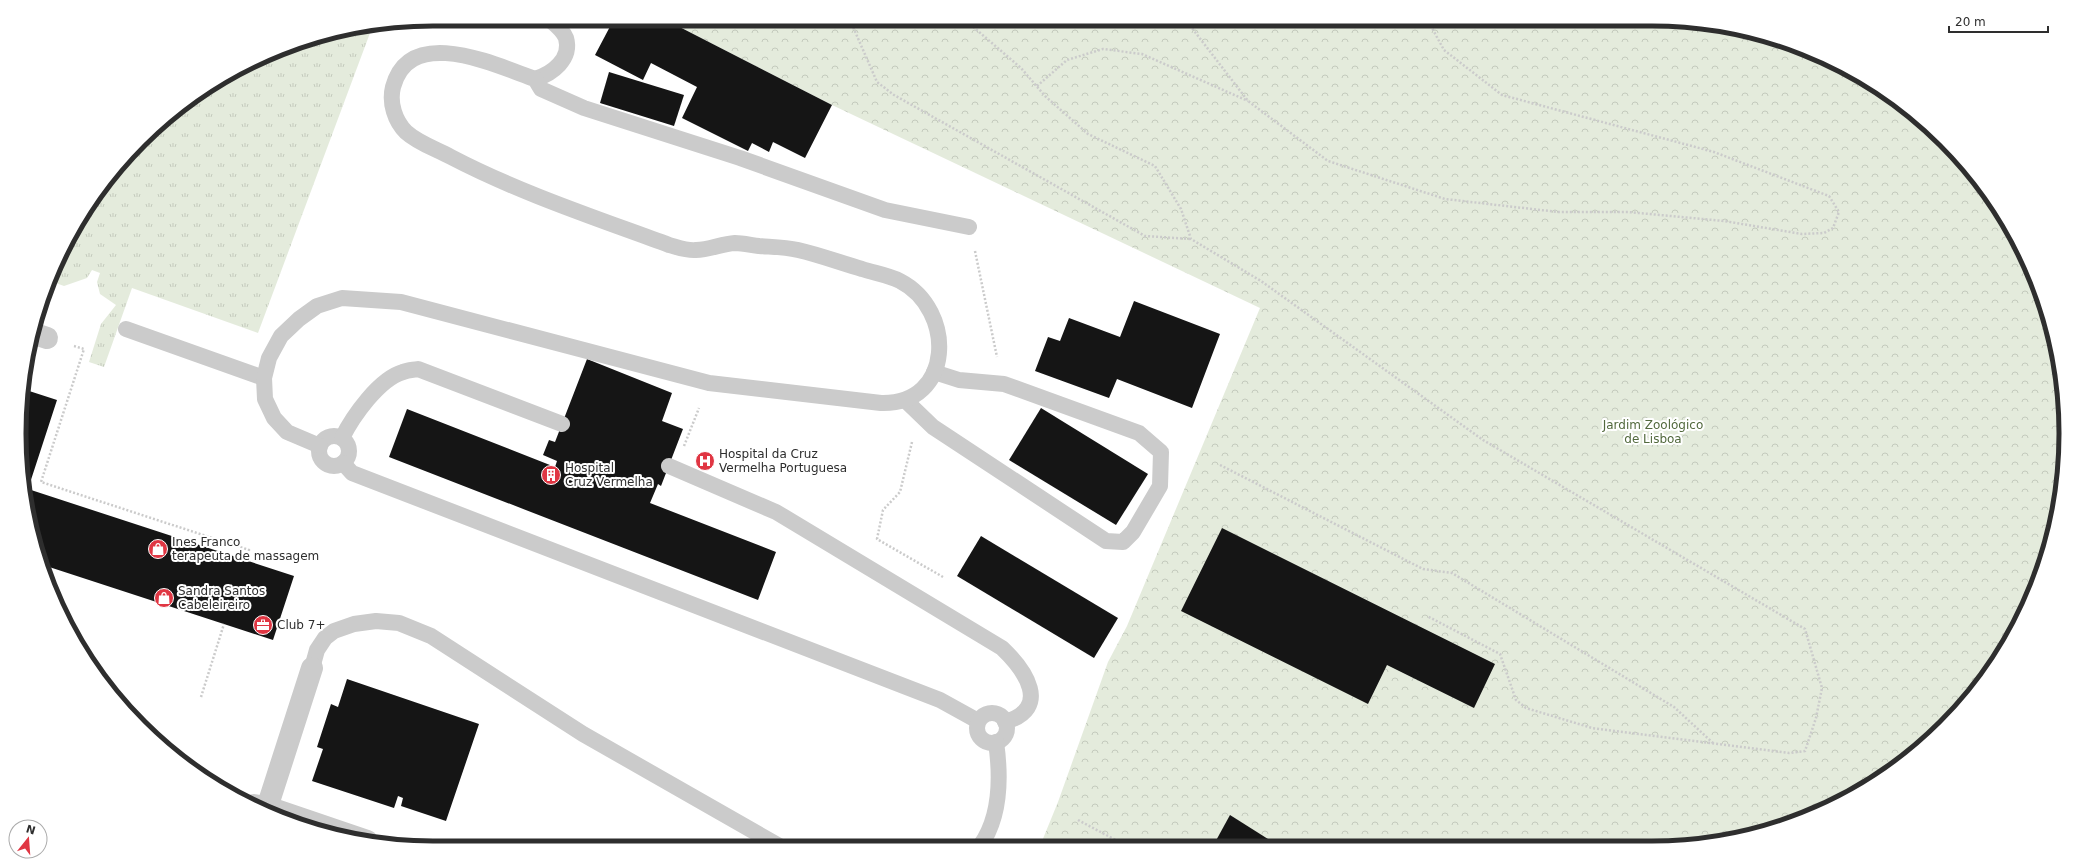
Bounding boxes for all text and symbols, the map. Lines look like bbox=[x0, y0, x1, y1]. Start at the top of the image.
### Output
scale bar bbox=[1949, 8, 2048, 34]
text: 20 m bbox=[1955, 15, 1986, 29]
park label: Jardim Zoológico de Lisboa bbox=[1602, 418, 1703, 446]
place label: Hospital da Cruz Vermelha Portuguesa bbox=[719, 447, 847, 475]
hospital icon: Hospital da Cruz Vermelha Portuguesa bbox=[694, 450, 716, 472]
place label: Hospital Cruz Vermelha bbox=[565, 461, 653, 489]
building icon: Hospital Cruz Vermelha bbox=[540, 464, 562, 486]
place label: Ines Franco terapeuta de massagem bbox=[172, 535, 319, 563]
shop icon: Ines Franco terapeuta de massagem bbox=[147, 538, 169, 560]
place label: Sandra Santos Cabeleireiro bbox=[178, 584, 265, 612]
shop icon: Sandra Santos Cabeleireiro bbox=[153, 587, 175, 609]
office icon: Club 7+ bbox=[252, 614, 274, 636]
place label: Club 7+ bbox=[277, 618, 325, 632]
north arrow bbox=[8, 819, 48, 859]
text: N bbox=[24, 822, 37, 837]

